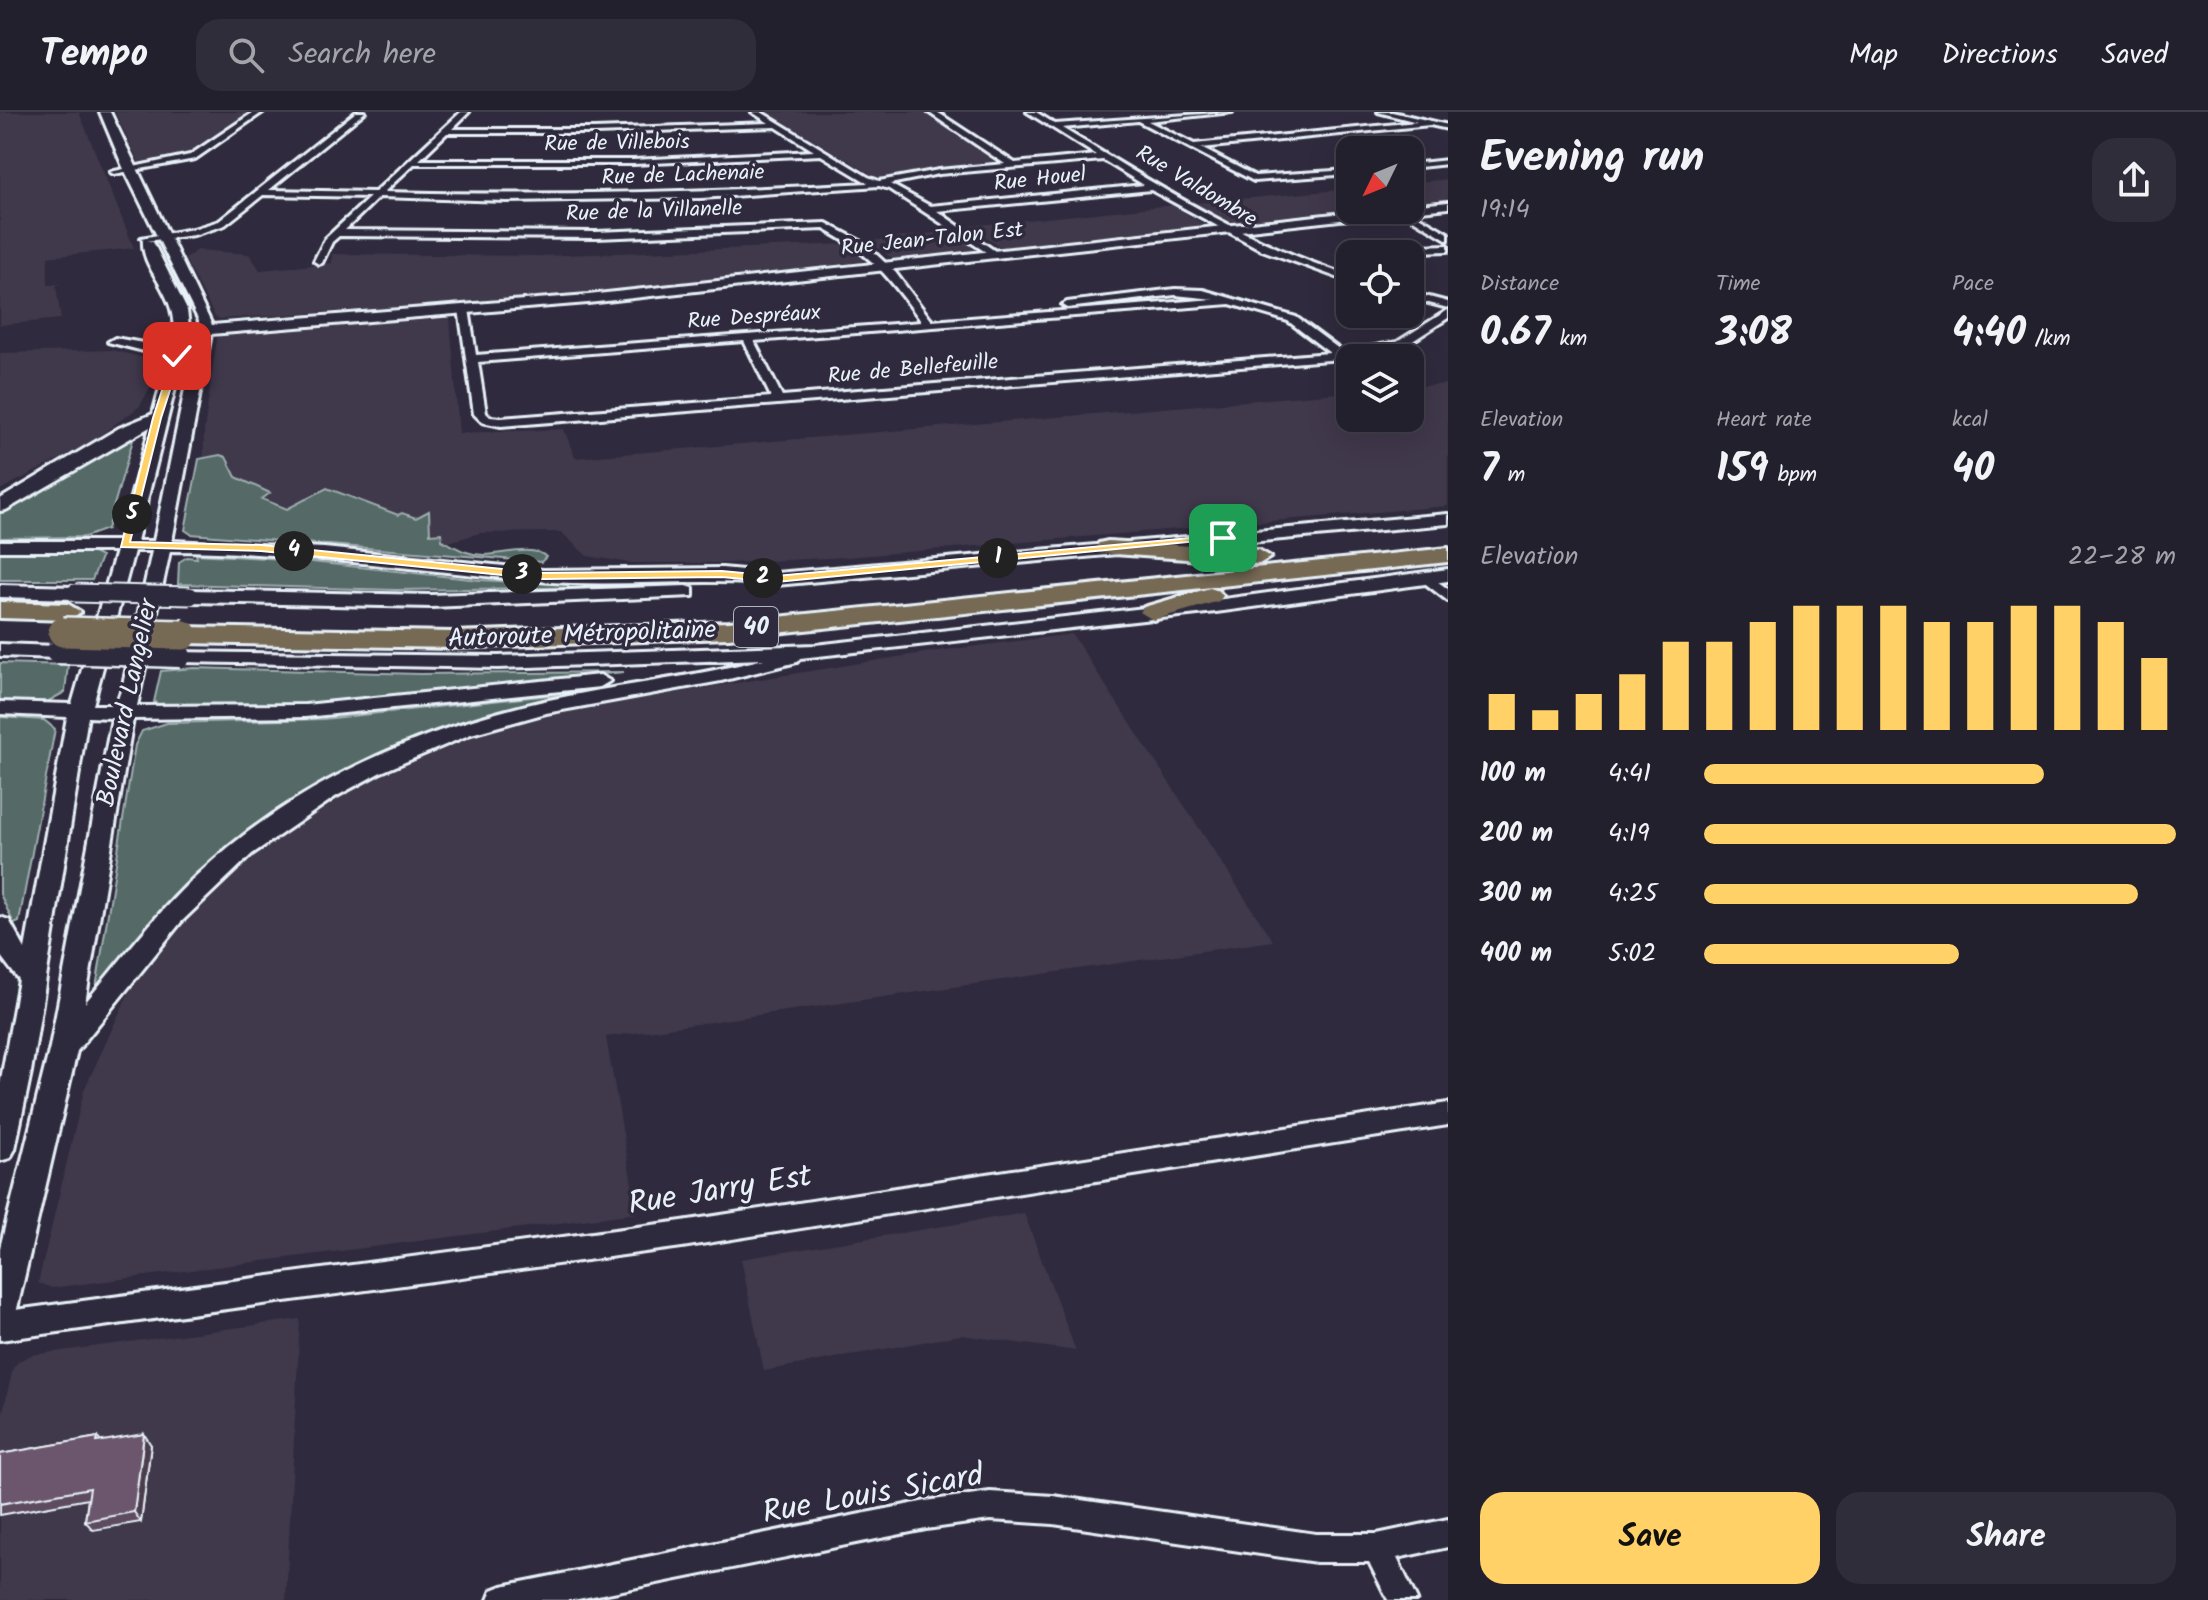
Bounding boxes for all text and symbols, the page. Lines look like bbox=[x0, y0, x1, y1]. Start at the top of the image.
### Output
search box bbox=[196, 19, 756, 91]
text: Tempo bbox=[40, 25, 148, 85]
text: Search here bbox=[288, 31, 436, 79]
icon: search bbox=[224, 33, 268, 77]
text: Map bbox=[1849, 33, 1898, 78]
text: Directions bbox=[1942, 33, 2058, 78]
text: Saved bbox=[2102, 33, 2168, 78]
text: Evening run bbox=[1480, 124, 1704, 194]
street label: Rue de Villebois bbox=[544, 125, 691, 163]
north arrow bbox=[1336, 136, 1424, 224]
map controls bbox=[1336, 136, 1424, 432]
street label: Rue Valdombre bbox=[1128, 137, 1264, 237]
button: share bbox=[2092, 138, 2176, 222]
street label: Rue de Lachenaie bbox=[601, 156, 765, 196]
street label: Rue Houel bbox=[992, 158, 1089, 202]
text: 19:14 bbox=[1480, 189, 1530, 231]
street label: Rue de la Villanelle bbox=[565, 191, 743, 233]
street label: Rue Jean-Talon Est bbox=[839, 213, 1025, 267]
button: locate bbox=[1336, 240, 1424, 328]
text: Distance bbox=[1480, 267, 1559, 302]
text: Time bbox=[1716, 267, 1760, 302]
text: Pace bbox=[1952, 267, 1994, 302]
street label: Rue Despréaux bbox=[686, 296, 822, 340]
text: 0.67 bbox=[1480, 302, 1551, 366]
text: 3:08 bbox=[1716, 302, 1792, 366]
text: 4:40 bbox=[1952, 302, 2026, 366]
pin bbox=[143, 322, 211, 390]
text: km bbox=[1551, 322, 1587, 357]
text: /km bbox=[2026, 322, 2070, 357]
icon: check bbox=[155, 334, 199, 378]
button: layers bbox=[1336, 344, 1424, 432]
street label: Rue de Bellefeuille bbox=[826, 345, 1000, 395]
text: Elevation bbox=[1480, 403, 1563, 438]
text: Heart rate bbox=[1716, 403, 1812, 438]
text: kcal bbox=[1952, 403, 1988, 438]
text: 7 bbox=[1480, 438, 1499, 502]
text: 159 bbox=[1716, 438, 1769, 502]
text: 40 bbox=[1952, 438, 1994, 502]
text: m bbox=[1499, 458, 1525, 493]
text: bpm bbox=[1769, 458, 1817, 493]
pin: 5 bbox=[112, 494, 152, 534]
text: 5 bbox=[126, 496, 138, 531]
pin bbox=[1189, 504, 1257, 572]
icon: arrive bbox=[1201, 516, 1245, 560]
pin: 4 bbox=[274, 531, 314, 571]
text: 4 bbox=[288, 533, 300, 568]
text: Elevation bbox=[1480, 536, 1578, 578]
text: 22–28 m bbox=[2068, 536, 2176, 578]
pin: 1 bbox=[978, 538, 1018, 578]
text: 1 bbox=[995, 540, 1001, 575]
pin: 3 bbox=[502, 554, 542, 594]
text: 3 bbox=[516, 556, 528, 591]
pin: 2 bbox=[743, 558, 783, 598]
text: 2 bbox=[757, 560, 769, 595]
street label: Boulevard Langelier bbox=[85, 594, 171, 811]
road number: 40 bbox=[734, 607, 778, 647]
street label: Autoroute Métropolitaine bbox=[447, 609, 717, 661]
text: 100 m bbox=[1480, 753, 1546, 795]
text: 4:41 bbox=[1608, 753, 1651, 795]
text: 200 m bbox=[1480, 813, 1553, 855]
text: 4:19 bbox=[1608, 813, 1650, 855]
text: 300 m bbox=[1480, 873, 1552, 915]
text: 4:25 bbox=[1608, 873, 1658, 915]
text: 400 m bbox=[1480, 933, 1552, 975]
text: 5:02 bbox=[1608, 933, 1656, 975]
street label: Rue Jarry Est bbox=[625, 1151, 816, 1231]
street label: Rue Louis Sicard bbox=[759, 1450, 988, 1539]
button: Save bbox=[1480, 1492, 1820, 1584]
button: Share bbox=[1836, 1492, 2176, 1584]

